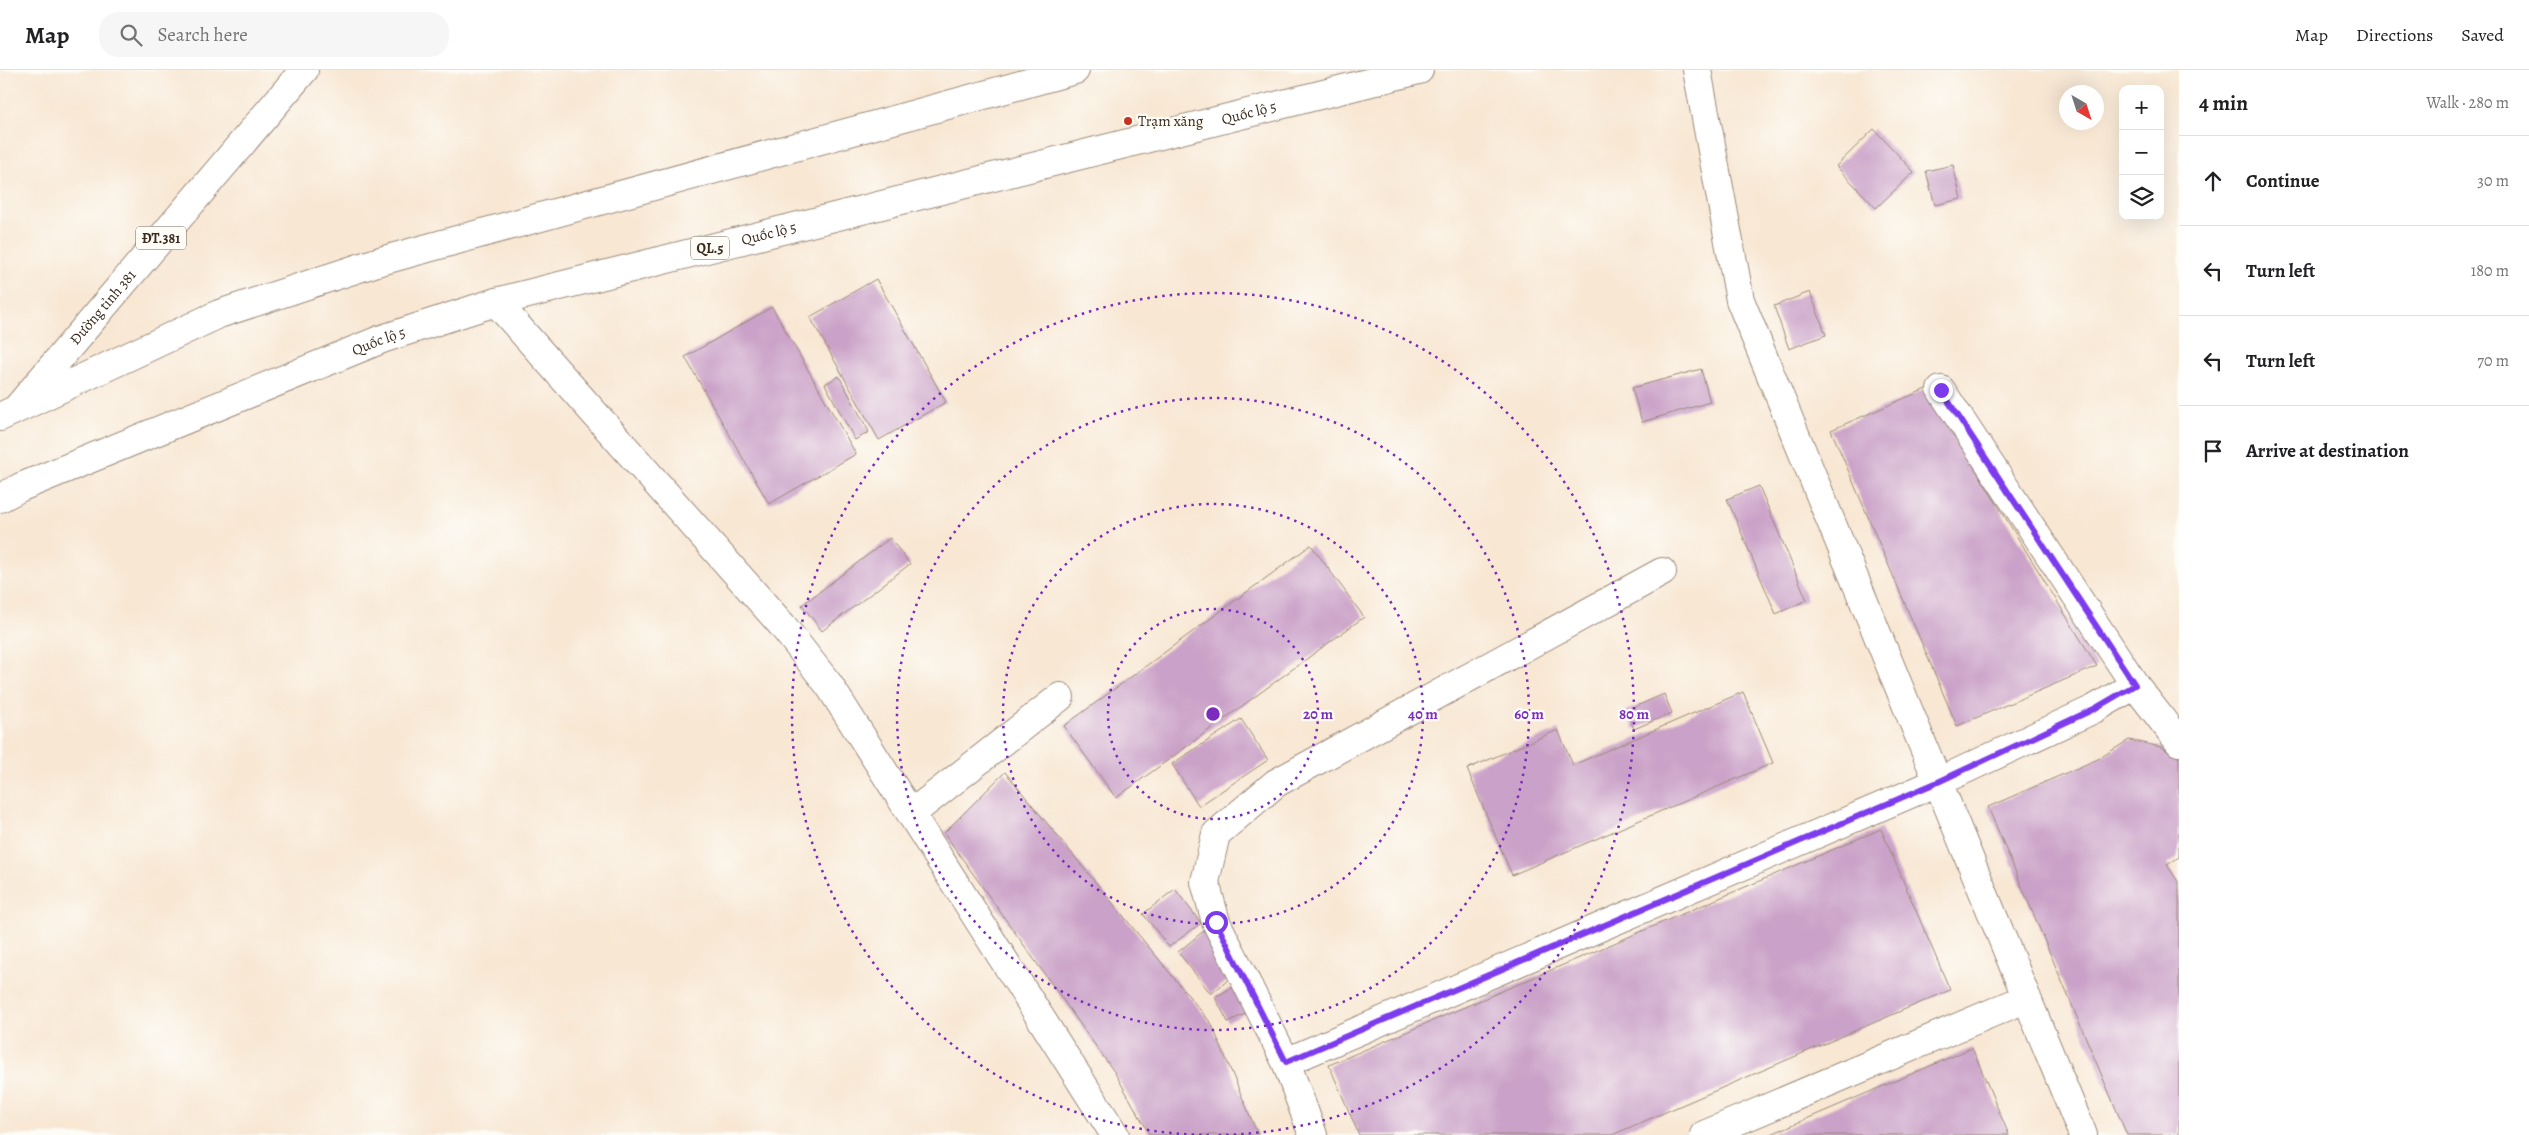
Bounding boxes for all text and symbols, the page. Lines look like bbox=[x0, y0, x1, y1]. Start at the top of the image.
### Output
search box bbox=[99, 12, 449, 57]
text: Map bbox=[25, 19, 69, 51]
icon: search bbox=[117, 21, 145, 49]
text: Search here bbox=[157, 22, 248, 48]
text: Map bbox=[2295, 23, 2328, 47]
text: Directions bbox=[2356, 23, 2433, 47]
text: Saved bbox=[2461, 23, 2504, 47]
north arrow bbox=[2059, 85, 2104, 130]
map controls bbox=[2119, 85, 2164, 220]
button: + bbox=[2119, 85, 2164, 130]
text: 4 min bbox=[2199, 89, 2248, 117]
text: Walk · 280 m bbox=[2426, 92, 2509, 114]
street label: Quốc lộ 5 bbox=[1219, 96, 1278, 129]
place label: Trạm xăng bbox=[1138, 111, 1204, 131]
marker: Trạm xăng bbox=[1122, 115, 1134, 127]
button: − bbox=[2119, 130, 2164, 175]
icon: ahead bbox=[2199, 167, 2227, 195]
text: Continue bbox=[2246, 168, 2320, 194]
text: 30 m bbox=[2477, 170, 2509, 192]
button: layers bbox=[2119, 175, 2164, 220]
street label: Quốc lộ 5 bbox=[739, 217, 798, 250]
road number: ĐT.381 bbox=[136, 226, 186, 250]
road number: QL.5 bbox=[691, 237, 729, 260]
icon: left bbox=[2199, 257, 2227, 285]
text: Turn left bbox=[2246, 258, 2315, 284]
text: 180 m bbox=[2471, 260, 2509, 282]
street label: Đường tỉnh 381 bbox=[65, 265, 140, 349]
street label: Quốc lộ 5 bbox=[349, 322, 408, 360]
icon: left bbox=[2199, 347, 2227, 375]
text: Turn left bbox=[2246, 348, 2315, 374]
text: 70 m bbox=[2477, 350, 2509, 372]
route end bbox=[1930, 379, 1953, 402]
icon: arrive bbox=[2199, 437, 2227, 465]
text: Arrive at destination bbox=[2246, 438, 2409, 464]
text: 20 m bbox=[1303, 704, 1333, 724]
text: 40 m bbox=[1408, 704, 1438, 724]
text: 60 m bbox=[1514, 704, 1544, 724]
text: 80 m bbox=[1619, 704, 1649, 724]
centre of rings bbox=[1204, 705, 1222, 723]
route start bbox=[1205, 911, 1228, 934]

